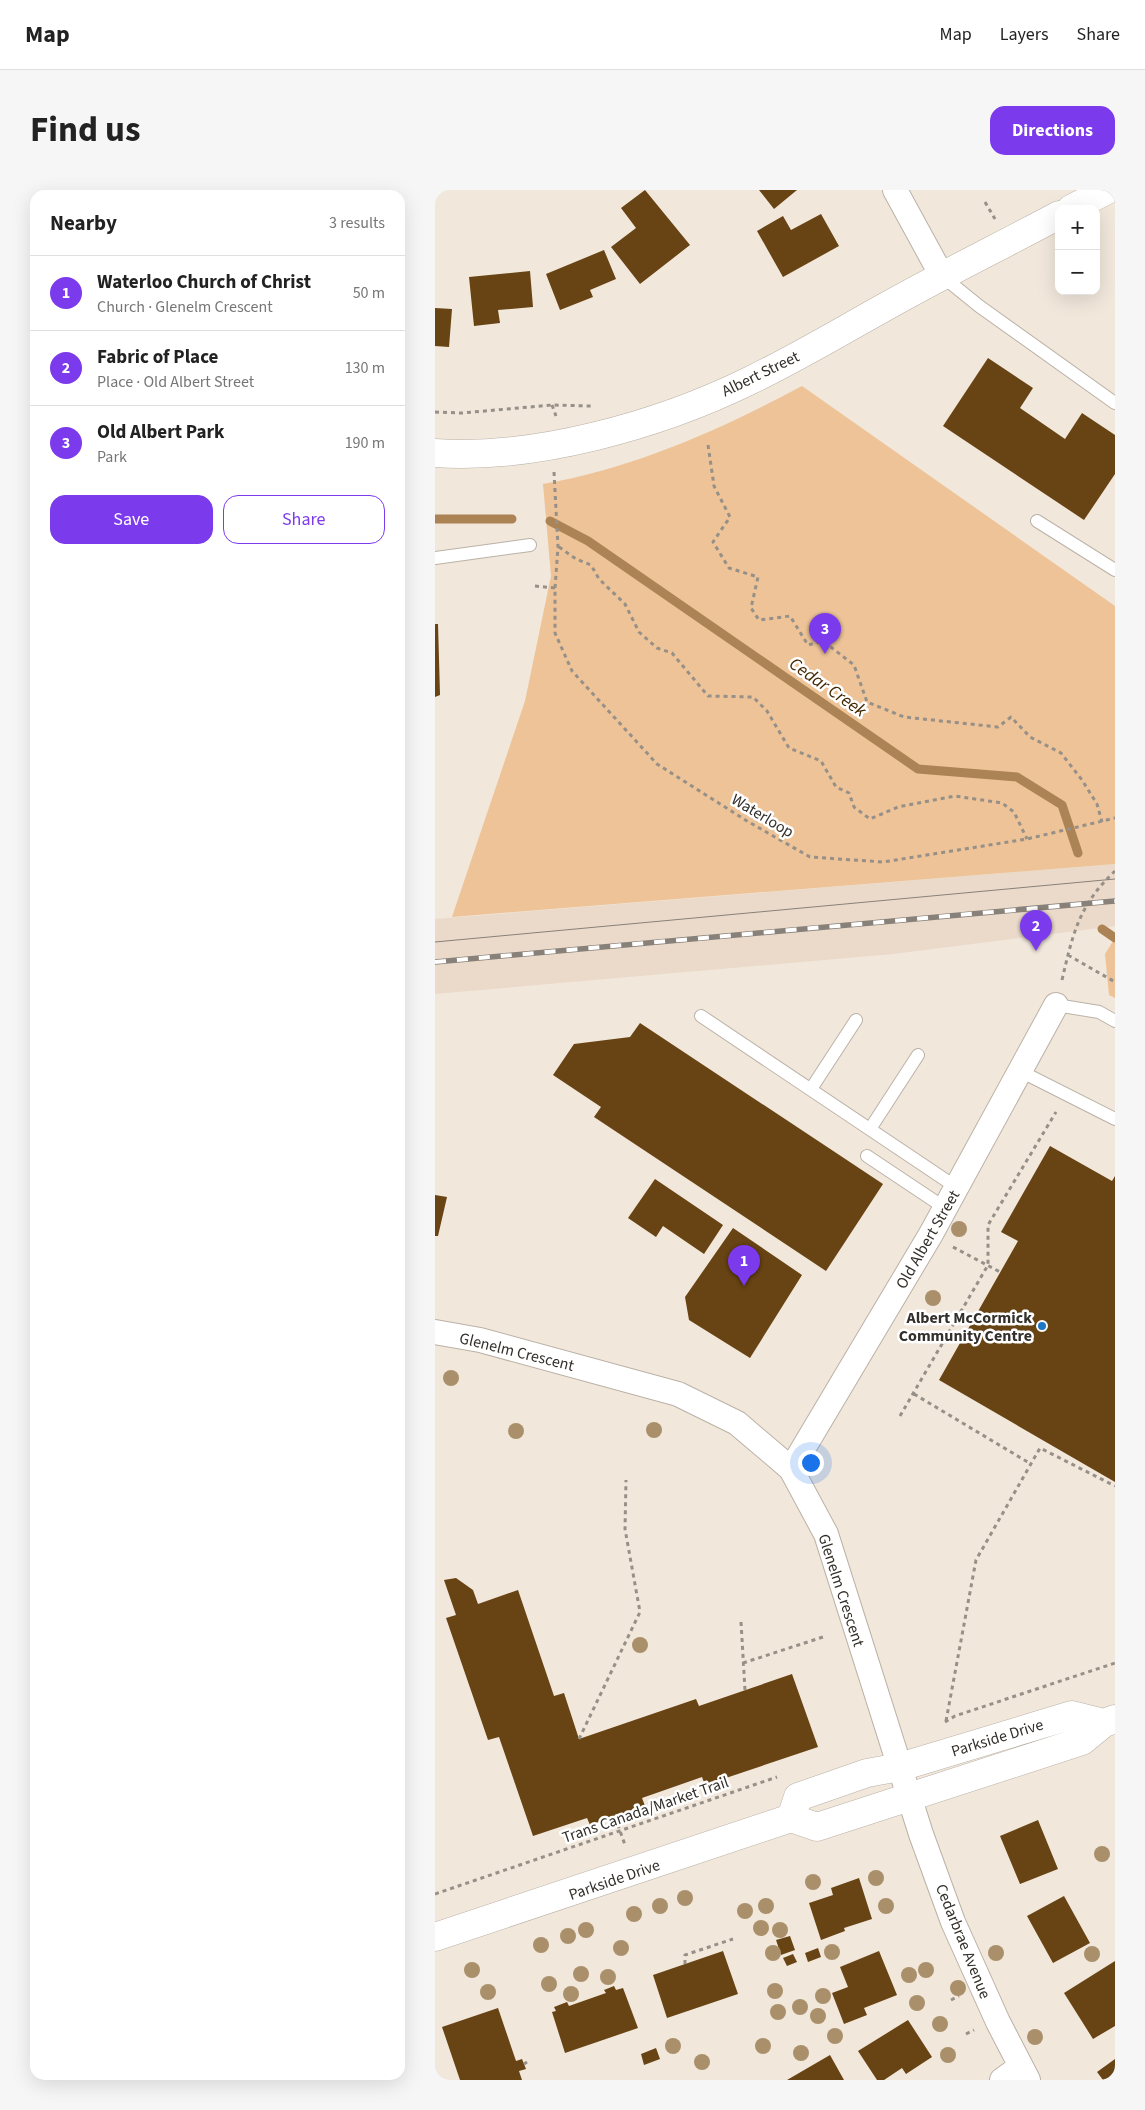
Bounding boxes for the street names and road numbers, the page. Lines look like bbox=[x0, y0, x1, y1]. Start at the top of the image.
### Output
street label: Albert Street bbox=[718, 345, 803, 402]
street label: Waterloop bbox=[727, 789, 798, 843]
street label: Old Albert Street bbox=[891, 1186, 965, 1293]
street label: Glenelm Crescent bbox=[457, 1327, 577, 1377]
street label: Glenelm Crescent bbox=[812, 1531, 870, 1650]
street label: Parkside Drive bbox=[949, 1713, 1046, 1762]
street label: Trans Canada/Market Trail bbox=[559, 1771, 731, 1849]
street label: Parkside Drive bbox=[566, 1854, 663, 1906]
street label: Cedarbrae Avenue bbox=[930, 1881, 996, 2002]

